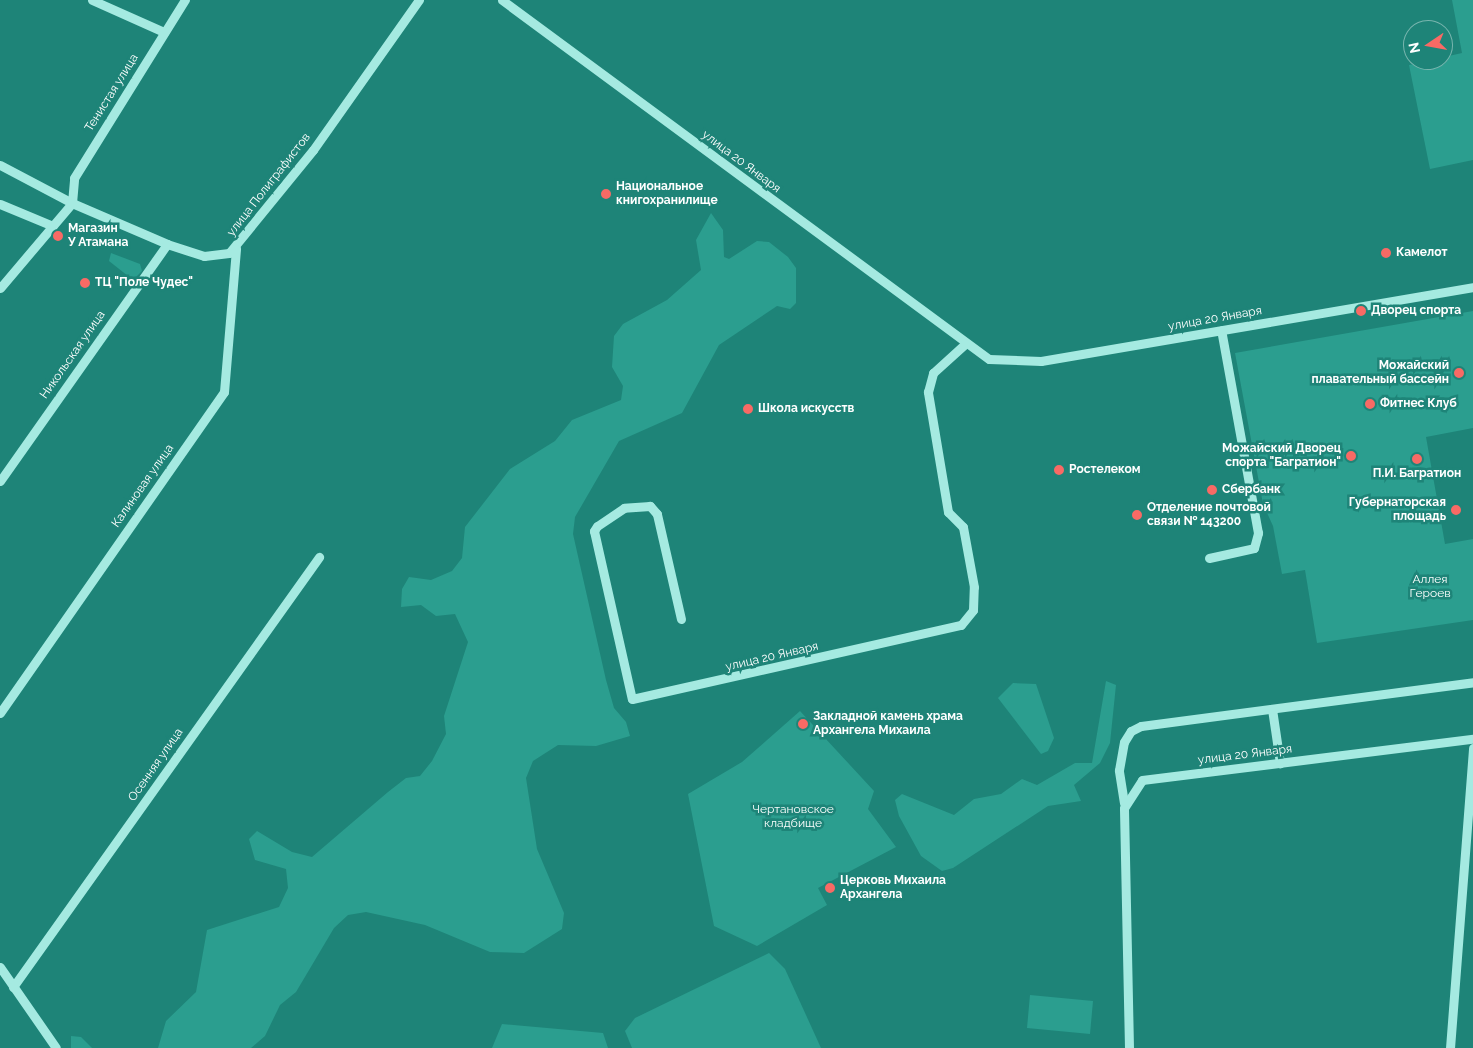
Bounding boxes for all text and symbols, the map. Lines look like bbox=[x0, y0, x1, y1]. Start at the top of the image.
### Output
north arrow bbox=[1403, 20, 1453, 70]
text: N bbox=[1405, 41, 1423, 55]
street label: Тенистая улица bbox=[82, 51, 142, 135]
street label: улица 20 Января bbox=[699, 128, 783, 196]
street label: улица Полиграфистов bbox=[224, 131, 314, 239]
place label: Национальное книгохранилище bbox=[616, 180, 718, 208]
marker: Национальное книгохранилище bbox=[600, 188, 612, 200]
place label: Магазин У Атамана bbox=[68, 222, 129, 250]
marker: Магазин У Атамана bbox=[52, 230, 64, 242]
place label: Камелот bbox=[1396, 246, 1447, 260]
marker: Камелот bbox=[1380, 247, 1392, 259]
place label: ТЦ "Поле Чудес" bbox=[95, 276, 193, 290]
marker: ТЦ "Поле Чудес" bbox=[79, 277, 91, 289]
street label: улица 20 Января bbox=[1167, 304, 1263, 334]
place label: Дворец спорта bbox=[1371, 304, 1461, 318]
marker: Дворец спорта bbox=[1355, 305, 1367, 317]
street label: Никольская улица bbox=[37, 308, 109, 402]
place label: Можайский плавательный бассейн bbox=[1311, 359, 1449, 387]
marker: Можайский плавательный бассейн bbox=[1453, 367, 1465, 379]
place label: Фитнес Клуб bbox=[1380, 397, 1457, 411]
marker: Фитнес Клуб bbox=[1364, 398, 1376, 410]
place label: Школа искусств bbox=[758, 402, 854, 416]
marker: Школа искусств bbox=[742, 403, 754, 415]
street label: Калиновая улица bbox=[109, 442, 177, 530]
place label: Можайский Дворец спорта "Багратион" bbox=[1222, 442, 1341, 470]
marker: Можайский Дворец спорта "Багратион" bbox=[1345, 450, 1357, 462]
marker: П.И. Багратион bbox=[1411, 453, 1423, 465]
place label: Ростелеком bbox=[1069, 463, 1141, 477]
marker: Ростелеком bbox=[1053, 464, 1065, 476]
place label: П.И. Багратион bbox=[1373, 467, 1461, 481]
place label: Сбербанк bbox=[1222, 483, 1281, 497]
marker: Сбербанк bbox=[1206, 484, 1218, 496]
place label: Губернаторская площадь bbox=[1349, 496, 1446, 524]
place label: Отделение почтовой связи № 143200 bbox=[1147, 501, 1271, 529]
marker: Губернаторская площадь bbox=[1450, 504, 1462, 516]
marker: Отделение почтовой связи № 143200 bbox=[1131, 509, 1143, 521]
park label: Аллея Героев bbox=[1409, 573, 1451, 601]
street label: улица 20 Января bbox=[724, 639, 820, 675]
place label: Закладной камень храма Архангела Михаила bbox=[813, 710, 963, 738]
marker: Закладной камень храма Архангела Михаила bbox=[797, 718, 809, 730]
street label: Осенняя улица bbox=[125, 726, 187, 804]
street label: улица 20 Января bbox=[1197, 742, 1293, 768]
park label: Чертановское кладбище bbox=[752, 803, 834, 831]
place label: Церковь Михаила Архангела bbox=[840, 874, 946, 902]
marker: Церковь Михаила Архангела bbox=[824, 882, 836, 894]

